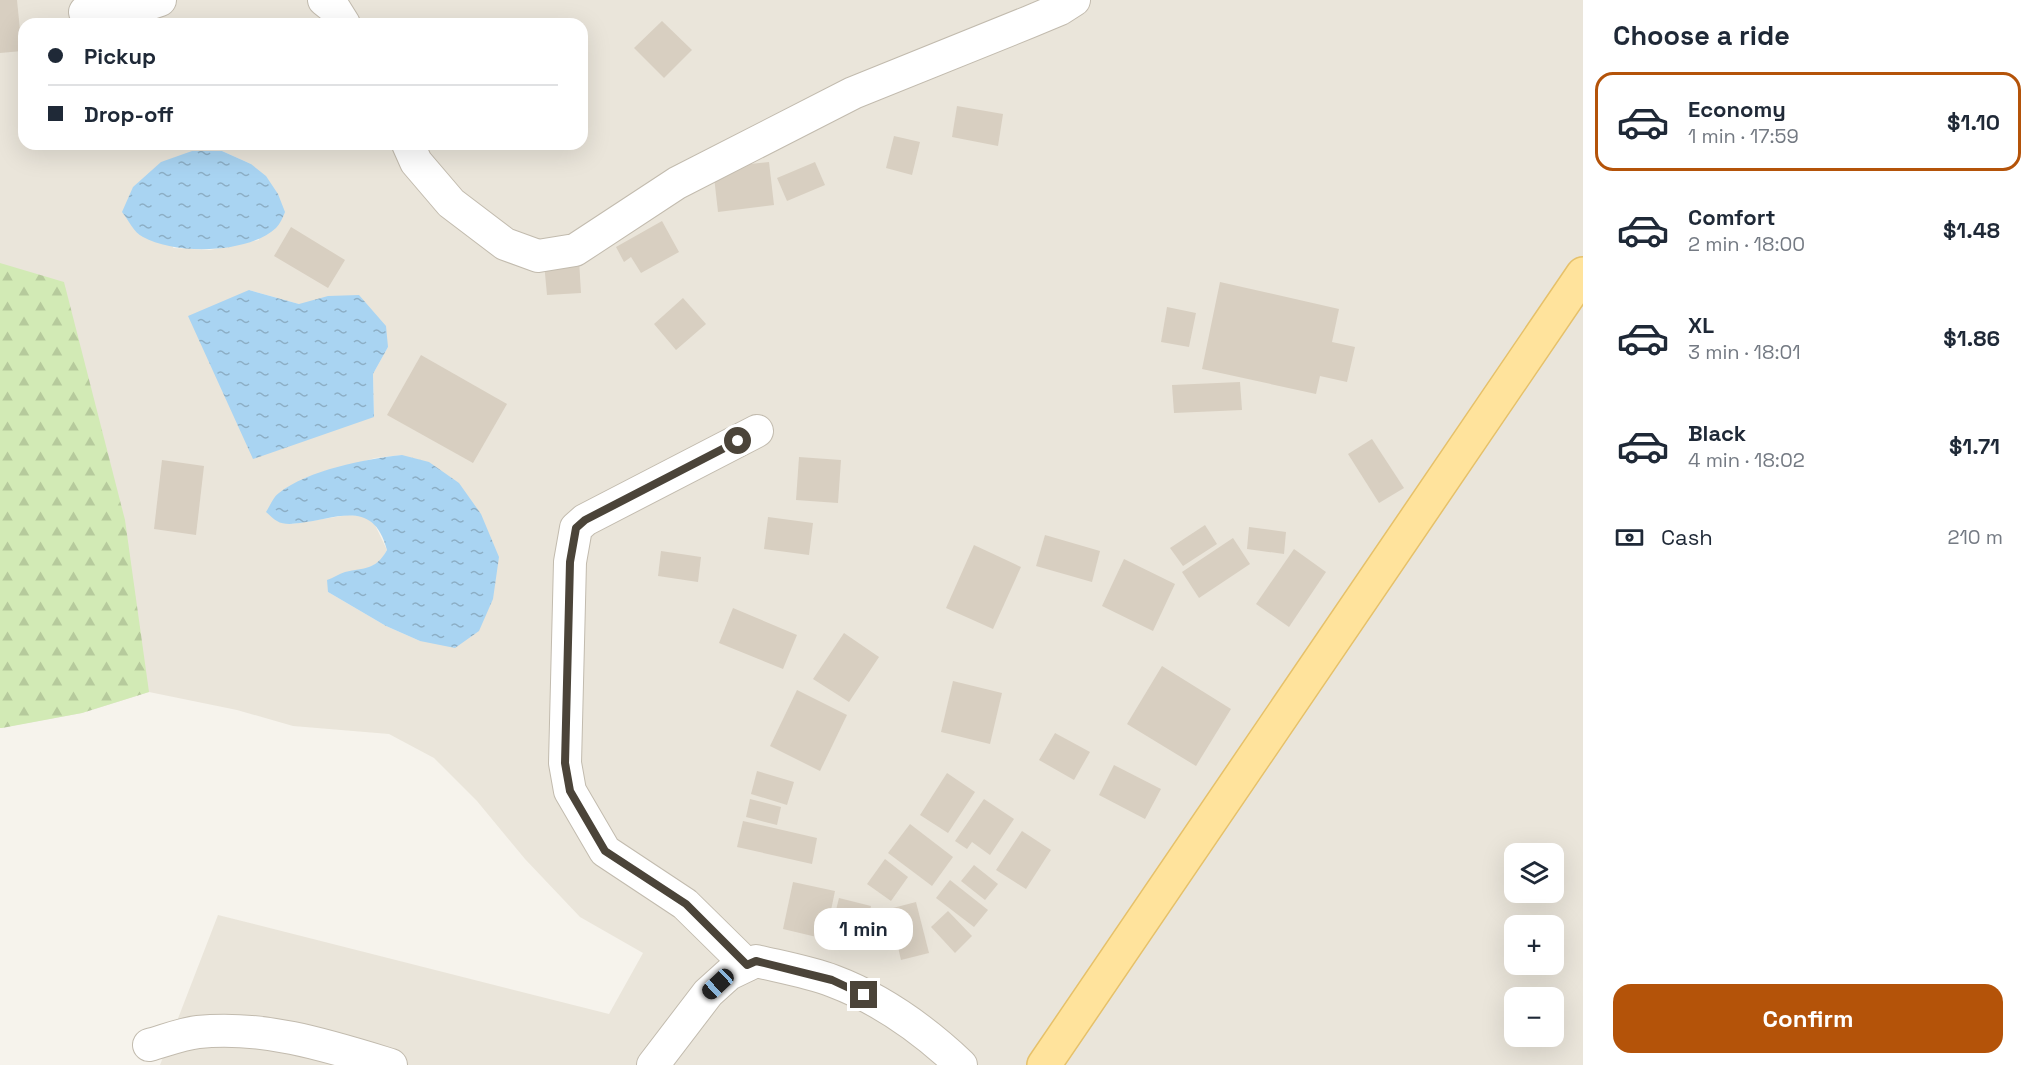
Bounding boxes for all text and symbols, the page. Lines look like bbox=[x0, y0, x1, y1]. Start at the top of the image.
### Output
text: Choose a ride bbox=[1613, 18, 1790, 53]
text: Pickup bbox=[84, 42, 156, 70]
icon: car bbox=[1616, 95, 1670, 149]
text: Economy bbox=[1688, 95, 1786, 123]
text: Drop-off bbox=[84, 100, 174, 128]
text: $1.10 bbox=[1947, 108, 2000, 136]
text: 1 min · 17:59 bbox=[1688, 123, 1799, 149]
icon: car bbox=[1616, 203, 1670, 257]
text: Comfort bbox=[1688, 203, 1776, 231]
text: $1.48 bbox=[1943, 216, 2000, 244]
text: 2 min · 18:00 bbox=[1688, 231, 1805, 257]
icon: car bbox=[1616, 311, 1670, 365]
text: XL bbox=[1688, 311, 1714, 339]
text: $1.86 bbox=[1943, 324, 2000, 352]
text: 3 min · 18:01 bbox=[1688, 339, 1801, 365]
icon: car bbox=[1616, 419, 1670, 473]
text: Black bbox=[1688, 419, 1746, 447]
route start bbox=[724, 427, 751, 454]
text: $1.71 bbox=[1949, 432, 2000, 460]
text: 4 min · 18:02 bbox=[1688, 447, 1805, 473]
icon: cash bbox=[1613, 521, 1646, 554]
text: Cash bbox=[1661, 523, 1713, 551]
text: 210 m bbox=[1947, 524, 2003, 550]
map controls bbox=[1504, 843, 1564, 1047]
button: layers bbox=[1504, 843, 1564, 903]
callout: 1 min bbox=[814, 908, 914, 950]
button: + bbox=[1504, 915, 1564, 975]
text: 1 min bbox=[839, 916, 888, 942]
car bbox=[699, 965, 737, 1003]
route end bbox=[850, 981, 877, 1008]
button: Confirm bbox=[1613, 984, 2003, 1053]
button: − bbox=[1504, 987, 1564, 1047]

